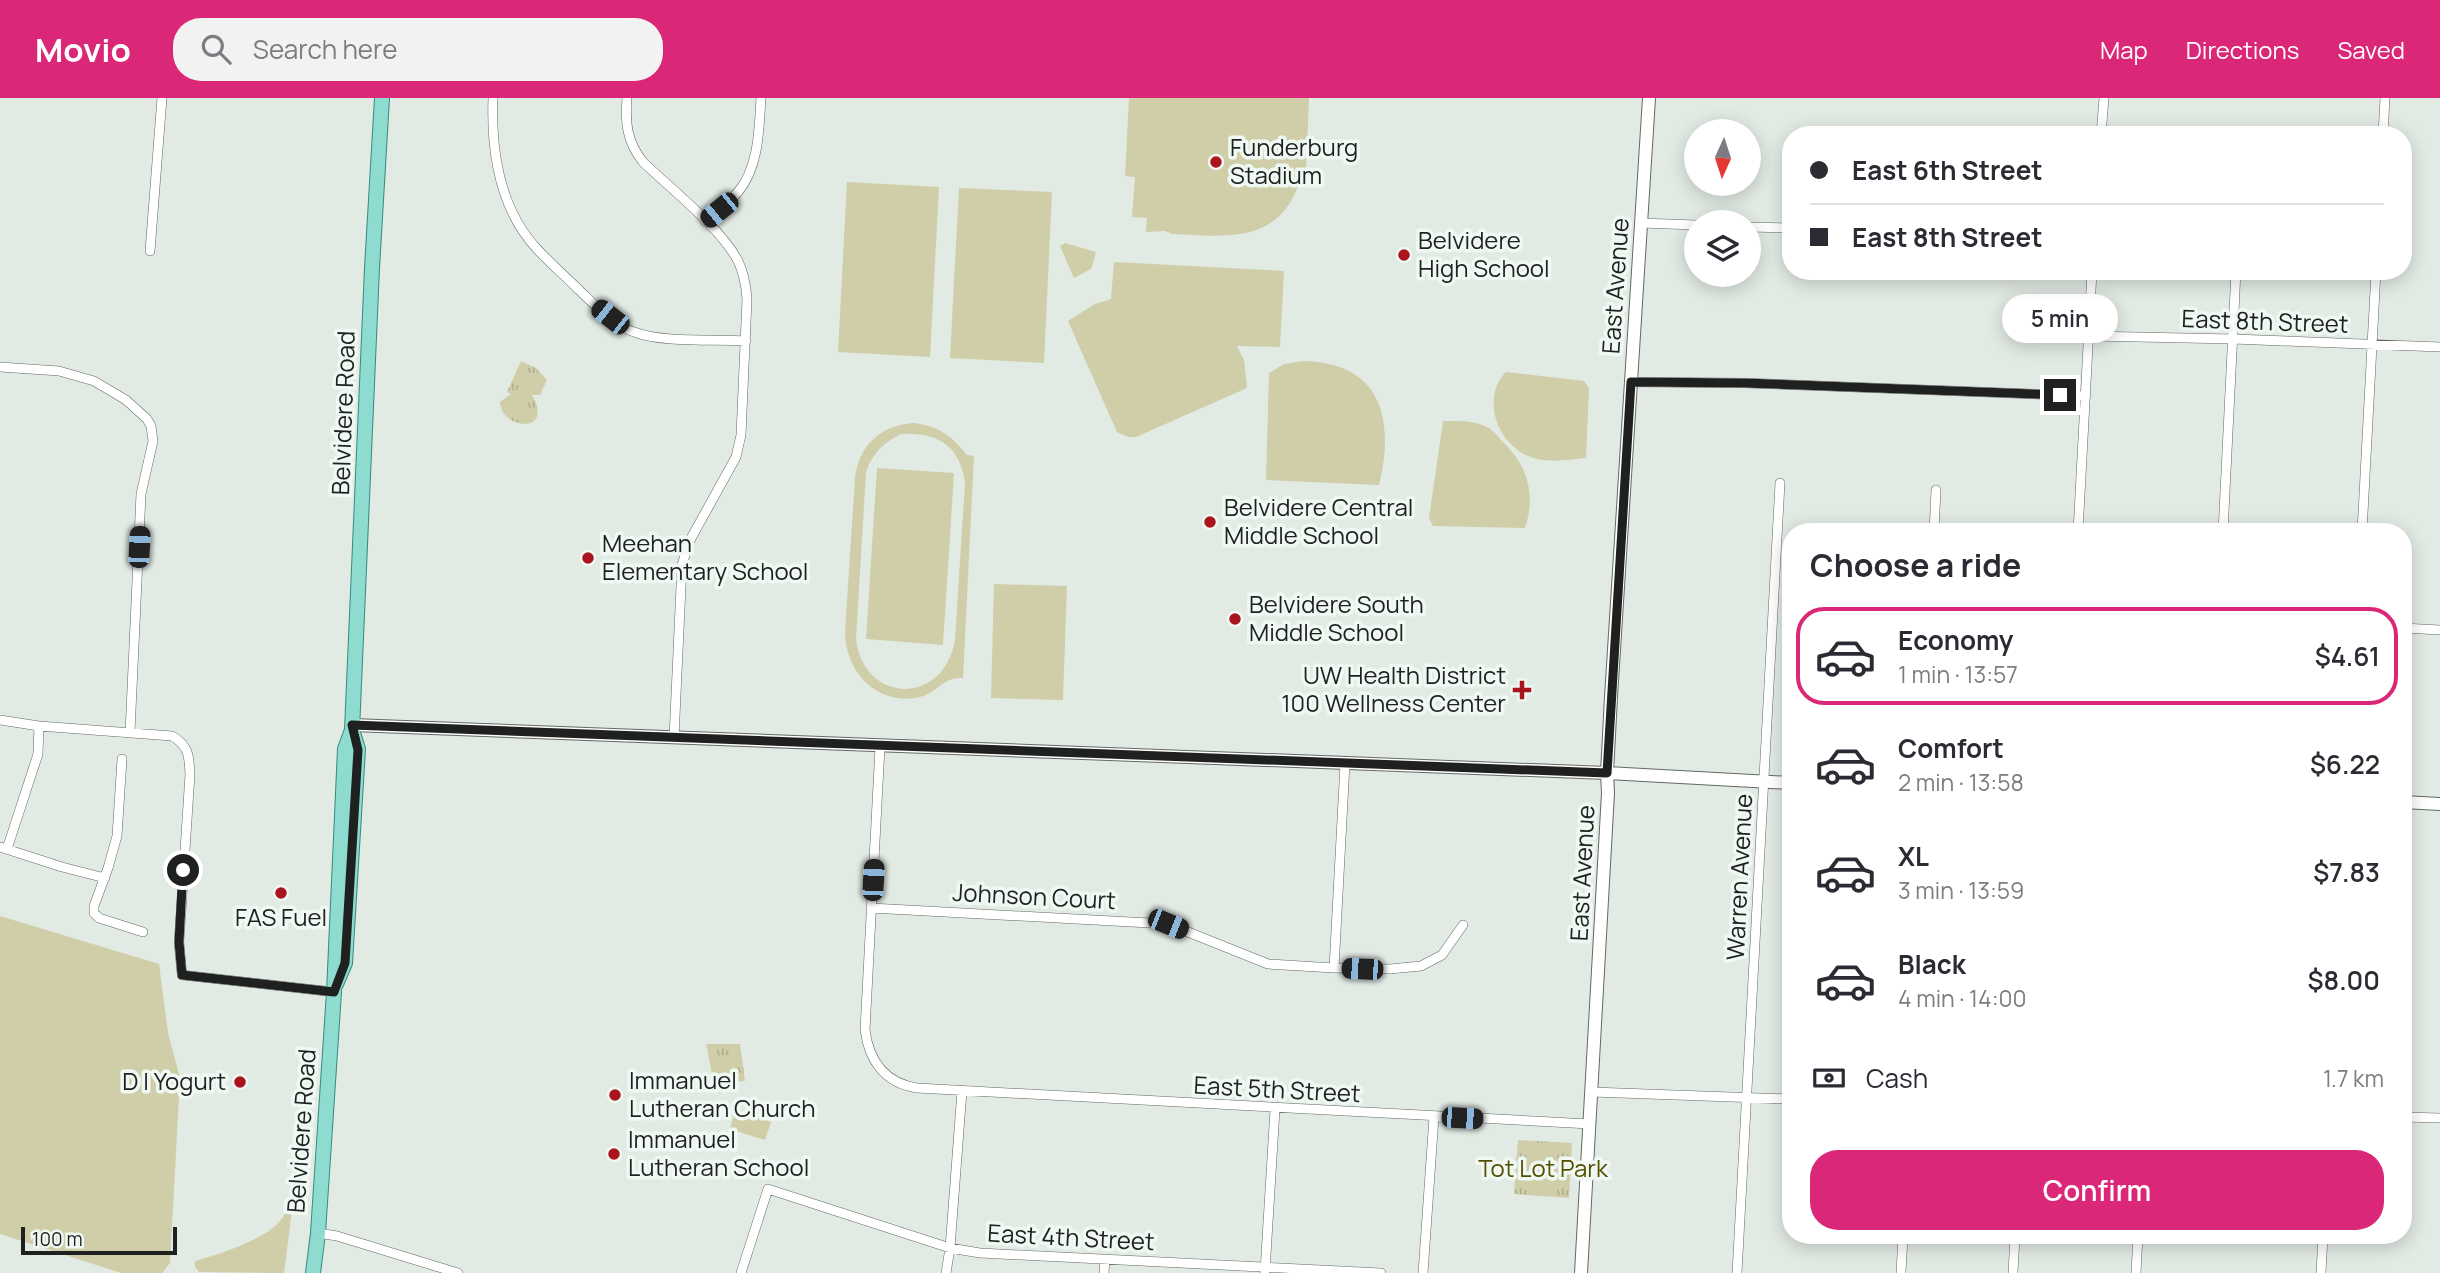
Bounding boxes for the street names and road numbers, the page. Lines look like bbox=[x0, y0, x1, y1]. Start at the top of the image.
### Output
street label: East Avenue bbox=[1593, 217, 1636, 355]
street label: East 8th Street bbox=[2181, 301, 2349, 340]
street label: Belvidere Road bbox=[323, 330, 362, 496]
street label: Warren Avenue bbox=[1718, 793, 1759, 961]
street label: East Avenue bbox=[1561, 804, 1602, 942]
street label: Johnson Court bbox=[952, 875, 1117, 916]
street label: Belvidere Road bbox=[278, 1048, 323, 1214]
street label: East 5th Street bbox=[1193, 1068, 1361, 1109]
street label: East 4th Street bbox=[987, 1216, 1155, 1257]

